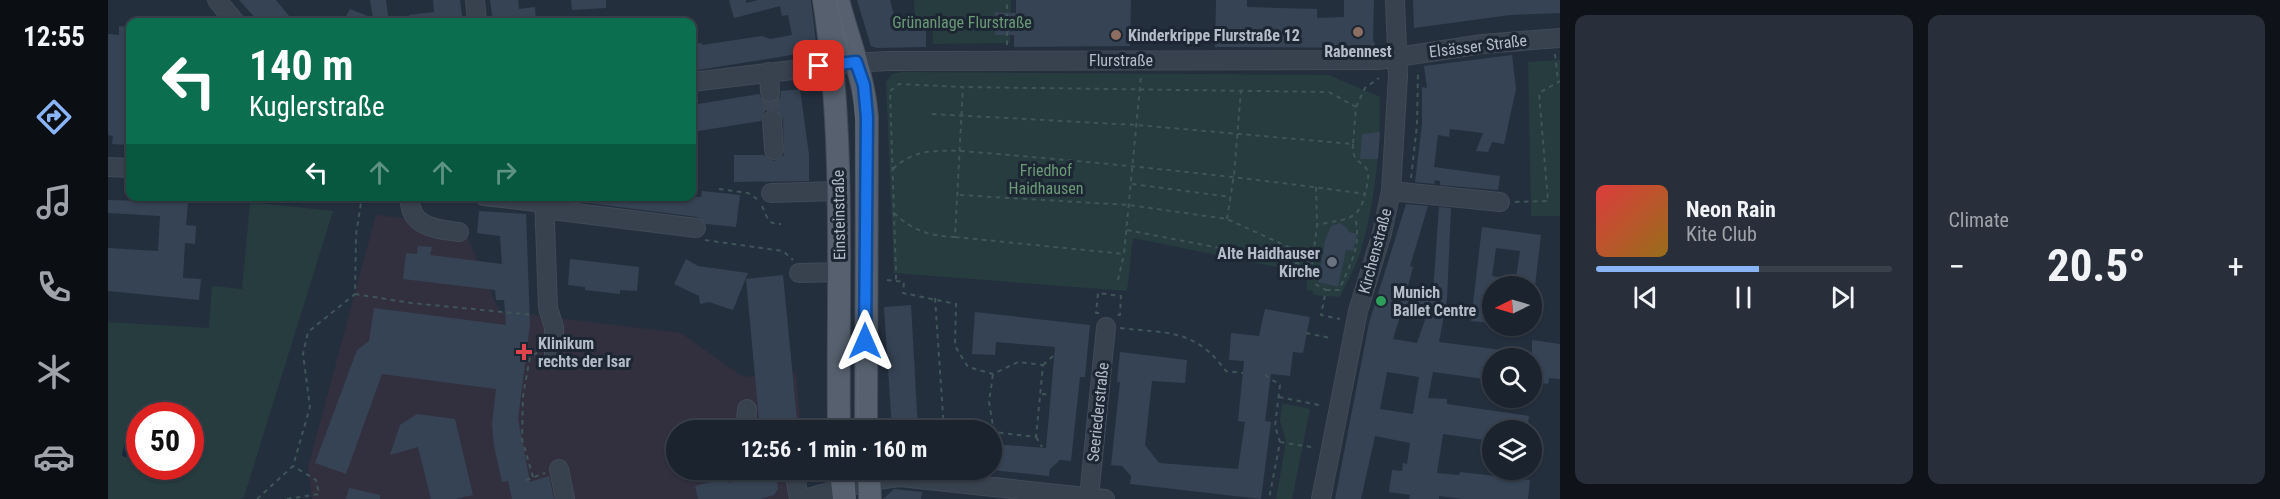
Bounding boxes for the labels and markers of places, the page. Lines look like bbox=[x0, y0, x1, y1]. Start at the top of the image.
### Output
marker: Rabennest bbox=[1351, 25, 1365, 39]
place label: Kinderkrippe Flurstraße 12 bbox=[1128, 26, 1300, 45]
marker: Kinderkrippe Flurstraße 12 bbox=[1109, 28, 1123, 42]
pin bbox=[793, 40, 844, 91]
place label: Rabennest bbox=[1324, 42, 1392, 61]
place label: Alte Haidhauser Kirche bbox=[1217, 244, 1320, 281]
marker: Alte Haidhauser Kirche bbox=[1325, 255, 1339, 269]
place label: Munich Ballet Centre bbox=[1393, 283, 1477, 320]
marker: Munich Ballet Centre bbox=[1374, 294, 1388, 308]
place label: Klinikum rechts der Isar bbox=[538, 334, 631, 371]
marker: Klinikum rechts der Isar bbox=[515, 343, 533, 361]

